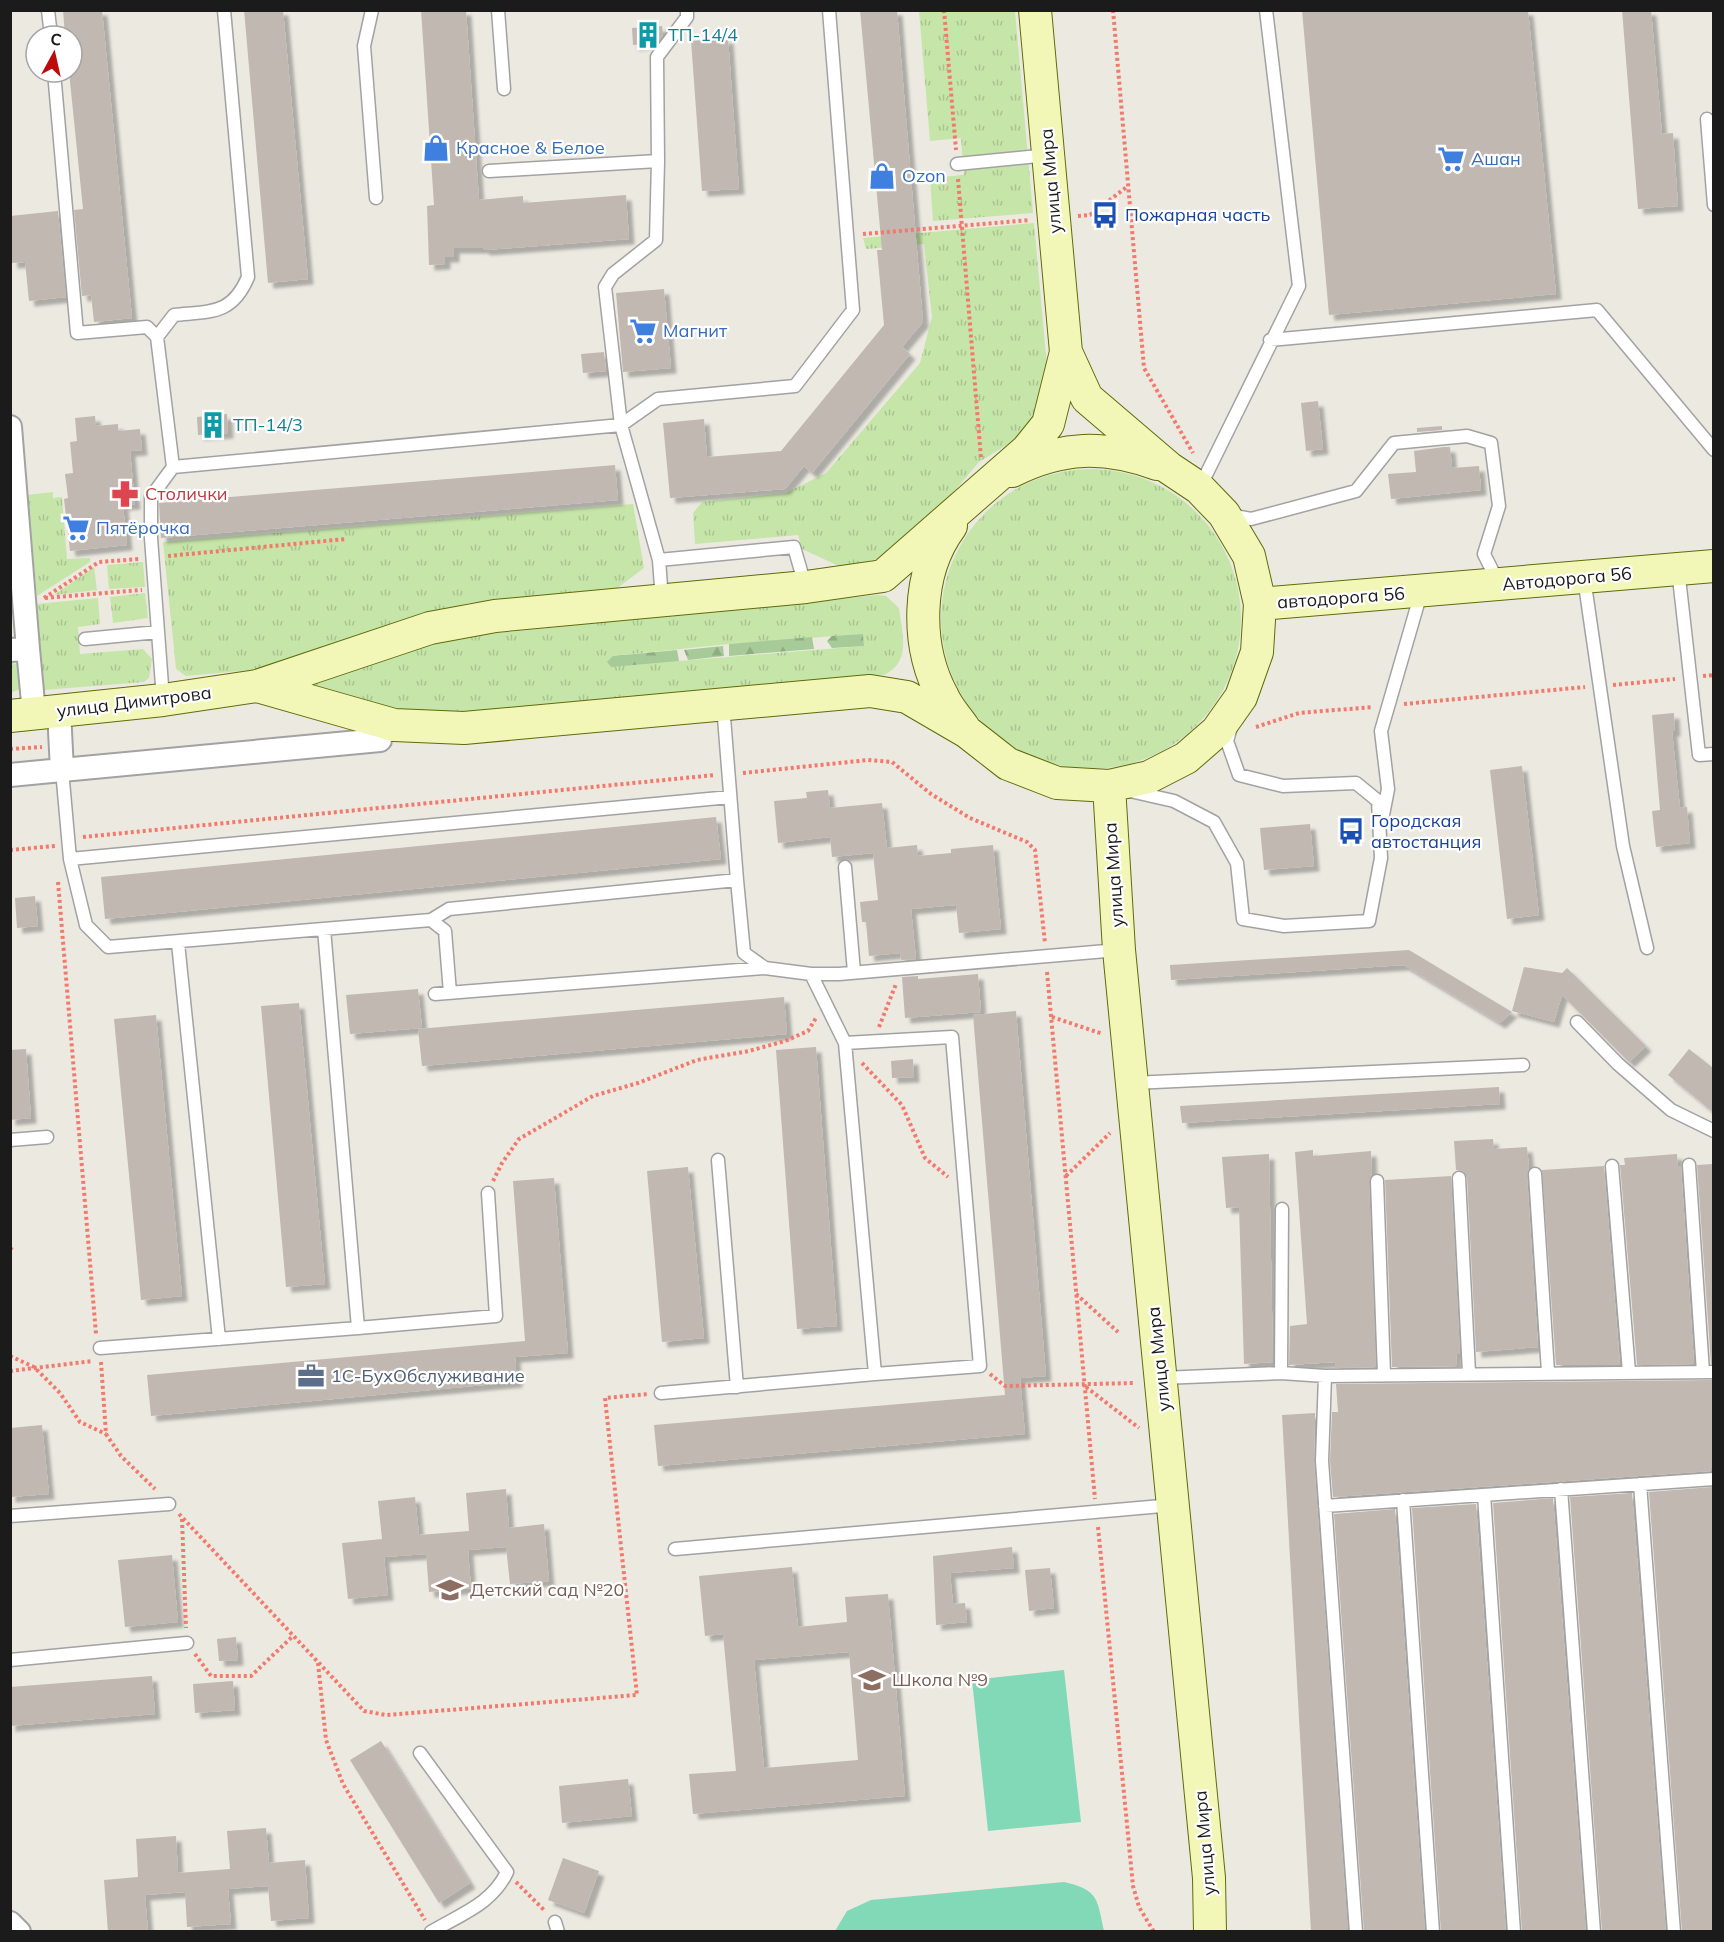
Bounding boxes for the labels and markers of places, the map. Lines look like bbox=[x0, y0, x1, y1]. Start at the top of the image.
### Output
building icon: ТП-14/4 bbox=[633, 20, 663, 50]
place label: ТП-14/4 bbox=[668, 23, 738, 46]
shop icon: Красное & Белое bbox=[421, 133, 451, 163]
place label: Красное & Белое bbox=[456, 136, 605, 159]
supermarket icon: Ашан bbox=[1436, 144, 1466, 174]
place label: Ашан bbox=[1471, 147, 1521, 170]
shop icon: Ozon bbox=[867, 161, 897, 191]
place label: Ozon bbox=[902, 164, 946, 187]
bus stop icon: Пожарная часть bbox=[1090, 200, 1120, 230]
place label: Пожарная часть bbox=[1125, 203, 1270, 226]
supermarket icon: Магнит bbox=[628, 316, 658, 346]
place label: Магнит bbox=[663, 319, 728, 342]
building icon: ТП-14/3 bbox=[198, 410, 228, 440]
place label: ТП-14/3 bbox=[233, 413, 303, 436]
pharmacy icon: Столички bbox=[110, 479, 140, 509]
place label: Столички bbox=[145, 482, 228, 505]
supermarket icon: Пятёрочка bbox=[61, 513, 91, 543]
place label: Пятёрочка bbox=[96, 516, 190, 539]
place label: Городская автостанция bbox=[1371, 809, 1481, 853]
bus stop icon: Городская автостанция bbox=[1336, 816, 1366, 846]
office icon: 1С-БухОбслуживание bbox=[296, 1361, 326, 1391]
place label: 1С-БухОбслуживание bbox=[331, 1364, 525, 1387]
school or university icon: Детский сад №20 bbox=[435, 1575, 465, 1605]
place label: Детский сад №20 bbox=[470, 1578, 624, 1601]
school or university icon: Школа №9 bbox=[857, 1665, 887, 1695]
place label: Школа №9 bbox=[892, 1668, 988, 1691]

